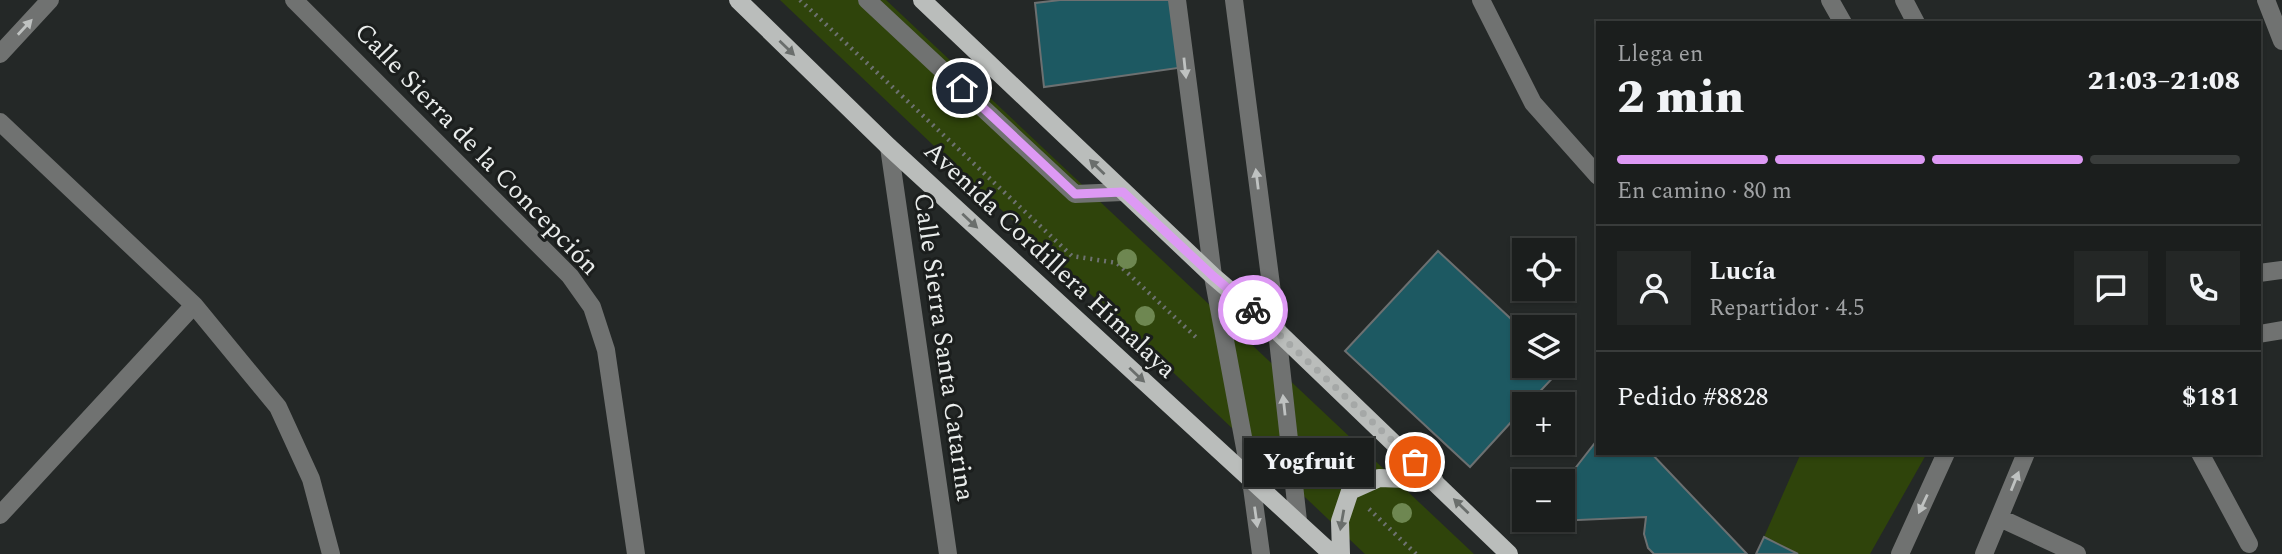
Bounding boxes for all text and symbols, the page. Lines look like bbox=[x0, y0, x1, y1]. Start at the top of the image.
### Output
street label: Calle Sierra de la Concepción bbox=[345, 13, 609, 285]
one-way arrow bbox=[17, 18, 33, 36]
text: Llega en bbox=[1617, 37, 1703, 72]
one-way arrow bbox=[778, 39, 795, 55]
one-way arrow bbox=[1179, 57, 1190, 79]
pin bbox=[932, 58, 992, 118]
text: 21:03–21:08 bbox=[2088, 61, 2240, 101]
text: 2 min bbox=[1617, 63, 1744, 133]
icon: home bbox=[943, 69, 981, 107]
street label: Avenida Cordillera Himalaya bbox=[914, 132, 1186, 389]
one-way arrow bbox=[1089, 160, 1106, 176]
one-way arrow bbox=[1252, 168, 1263, 190]
text: En camino · 80 m bbox=[1617, 174, 1792, 209]
street label: Calle Sierra Santa Catarina bbox=[903, 190, 985, 504]
one-way arrow bbox=[961, 213, 978, 229]
map controls bbox=[1512, 238, 1575, 532]
button: locate bbox=[1512, 238, 1575, 301]
button: person bbox=[1617, 251, 1691, 325]
text: Lucía bbox=[1709, 251, 1776, 291]
button: chat bbox=[2074, 251, 2148, 325]
button: phone bbox=[2166, 251, 2240, 325]
courier bbox=[1218, 275, 1288, 345]
icon: bike bbox=[1234, 291, 1272, 329]
text: Repartidor · 4.5 bbox=[1709, 291, 1865, 326]
button: layers bbox=[1512, 315, 1575, 378]
one-way arrow bbox=[1128, 367, 1145, 383]
text: Pedido #8828 bbox=[1617, 377, 1768, 417]
text: $181 bbox=[2182, 377, 2240, 417]
button: + bbox=[1512, 392, 1575, 455]
one-way arrow bbox=[1278, 394, 1289, 416]
pin bbox=[1385, 432, 1445, 492]
callout: Yogfruit bbox=[1244, 438, 1373, 486]
icon: bag bbox=[1396, 443, 1434, 481]
text: Yogfruit bbox=[1263, 445, 1355, 480]
button: − bbox=[1512, 469, 1575, 532]
one-way arrow bbox=[2009, 470, 2020, 491]
one-way arrow bbox=[1917, 494, 1929, 514]
one-way arrow bbox=[1452, 498, 1469, 515]
one-way arrow bbox=[1251, 506, 1262, 528]
one-way arrow bbox=[1336, 510, 1347, 532]

